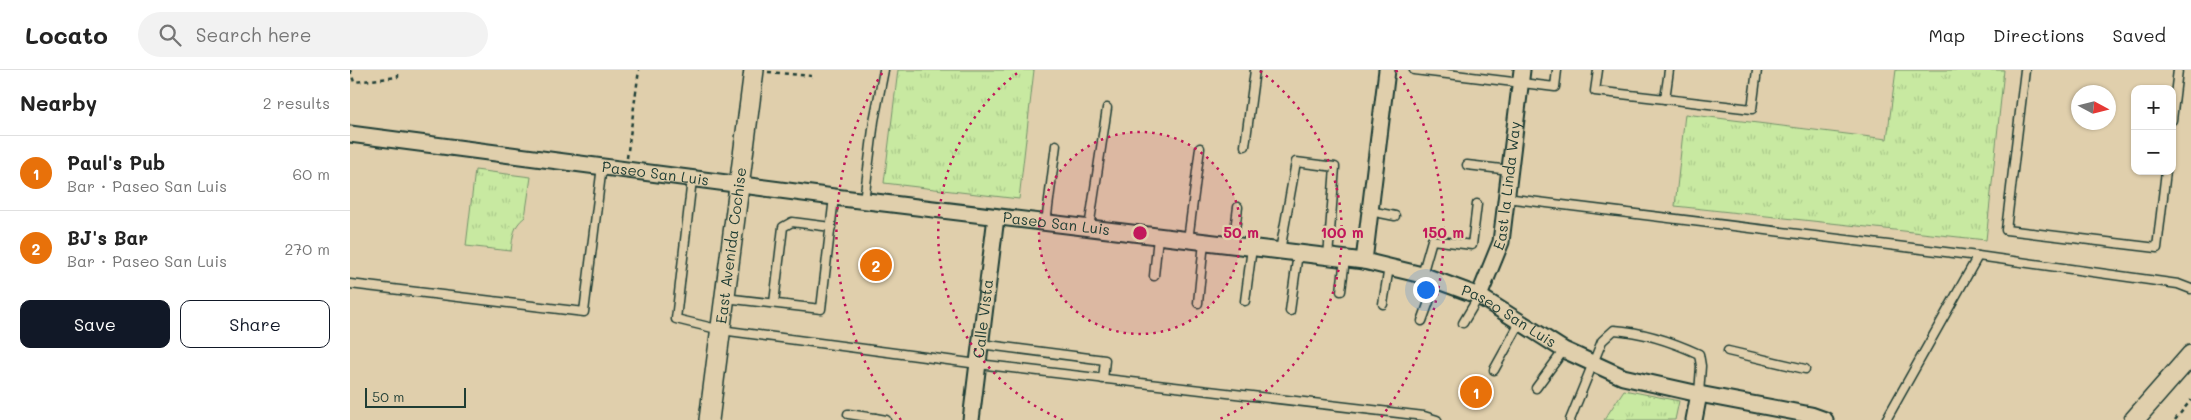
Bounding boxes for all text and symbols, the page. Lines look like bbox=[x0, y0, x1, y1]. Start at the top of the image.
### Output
search box bbox=[138, 12, 488, 57]
text: Locato bbox=[25, 19, 108, 50]
icon: search bbox=[156, 21, 184, 49]
text: Search here bbox=[196, 22, 311, 47]
text: Map bbox=[1928, 23, 1965, 47]
text: Directions bbox=[1993, 23, 2085, 47]
text: Saved bbox=[2113, 23, 2166, 47]
north arrow bbox=[2071, 85, 2116, 130]
map controls bbox=[2131, 85, 2176, 175]
button: + bbox=[2131, 85, 2176, 130]
text: Nearby bbox=[20, 89, 97, 116]
text: 2 results bbox=[263, 92, 330, 113]
street label: East la Linda Way bbox=[1488, 120, 1525, 253]
button: − bbox=[2131, 130, 2176, 175]
text: Paul's Pub bbox=[67, 150, 165, 175]
street label: Paseo San Luis bbox=[601, 156, 710, 190]
text: 1 bbox=[32, 163, 40, 184]
text: 60 m bbox=[293, 163, 330, 184]
street label: East Avenida Cochise bbox=[710, 166, 750, 325]
text: Bar · Paseo San Luis bbox=[67, 175, 227, 196]
street label: Paseo San Luis bbox=[1002, 206, 1111, 239]
text: 50 m bbox=[1223, 222, 1259, 242]
text: 100 m bbox=[1320, 222, 1364, 242]
text: 150 m bbox=[1422, 222, 1464, 242]
centre of rings bbox=[1131, 224, 1149, 242]
text: BJ's Bar bbox=[67, 225, 148, 250]
text: 2 bbox=[32, 238, 40, 259]
text: 270 m bbox=[284, 238, 330, 259]
pin: 2 bbox=[860, 246, 892, 284]
text: Bar · Paseo San Luis bbox=[67, 250, 227, 271]
your location bbox=[1413, 277, 1439, 303]
street label: Calle Vista bbox=[968, 278, 997, 359]
street label: Paseo San Luis bbox=[1459, 279, 1560, 352]
button: Save bbox=[20, 300, 170, 348]
button: Share bbox=[180, 300, 330, 348]
pin: 1 bbox=[1460, 373, 1492, 411]
scale bar bbox=[365, 385, 466, 408]
text: 50 m bbox=[372, 387, 404, 406]

